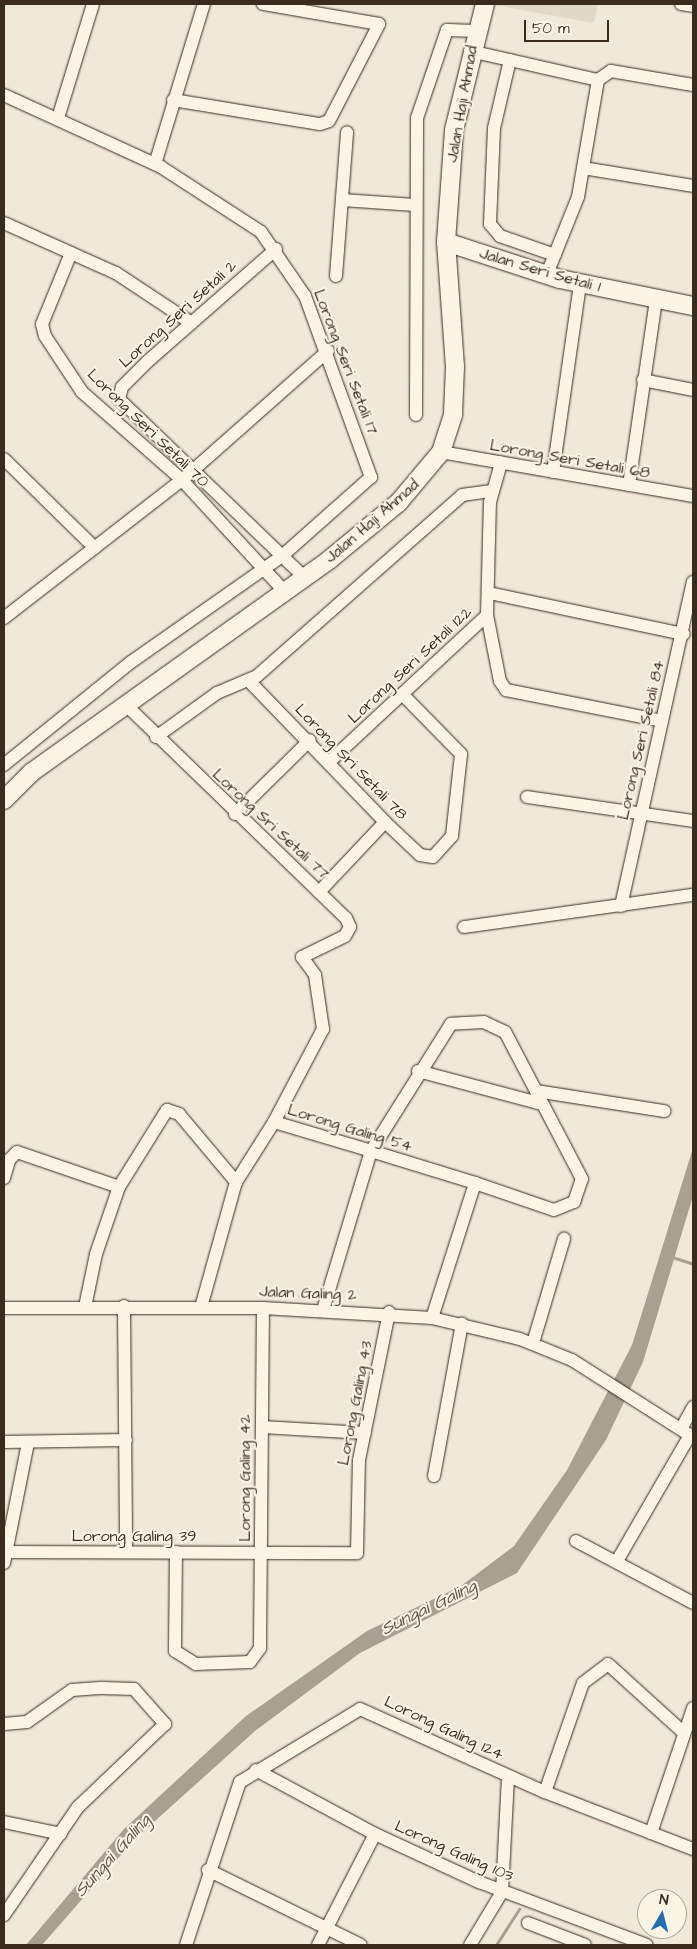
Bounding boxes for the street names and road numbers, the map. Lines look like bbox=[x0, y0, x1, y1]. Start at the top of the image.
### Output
street label: Jalan Haji Ahmad bbox=[442, 44, 482, 164]
street label: Jalan Seri Setali 1 bbox=[477, 244, 603, 296]
street label: Lorong Seri Setali 2 bbox=[115, 256, 241, 372]
street label: Lorong Seri Setali 17 bbox=[309, 287, 383, 437]
street label: Lorong Seri Setali 70 bbox=[83, 365, 213, 491]
street label: Lorong Seri Setali 68 bbox=[488, 435, 652, 483]
street label: Jalan Haji Ahmad bbox=[321, 475, 423, 567]
street label: Lorong Seri Setali 122 bbox=[344, 603, 476, 727]
street label: Lorong Seri Setali 84 bbox=[613, 658, 669, 822]
street label: Lorong Sri Setali 78 bbox=[291, 700, 411, 824]
street label: Lorong Sri Setali 77 bbox=[208, 765, 334, 883]
street label: Lorong Galing 54 bbox=[285, 1100, 415, 1156]
street label: Jalan Galing 2 bbox=[259, 1282, 357, 1304]
street label: Lorong Galing 43 bbox=[334, 1339, 376, 1467]
street label: Lorong Galing 42 bbox=[235, 1414, 255, 1542]
street label: Lorong Galing 39 bbox=[72, 1526, 196, 1546]
street label: Lorong Galing 124 bbox=[381, 1692, 507, 1764]
street label: Lorong Galing 103 bbox=[392, 1816, 516, 1886]

